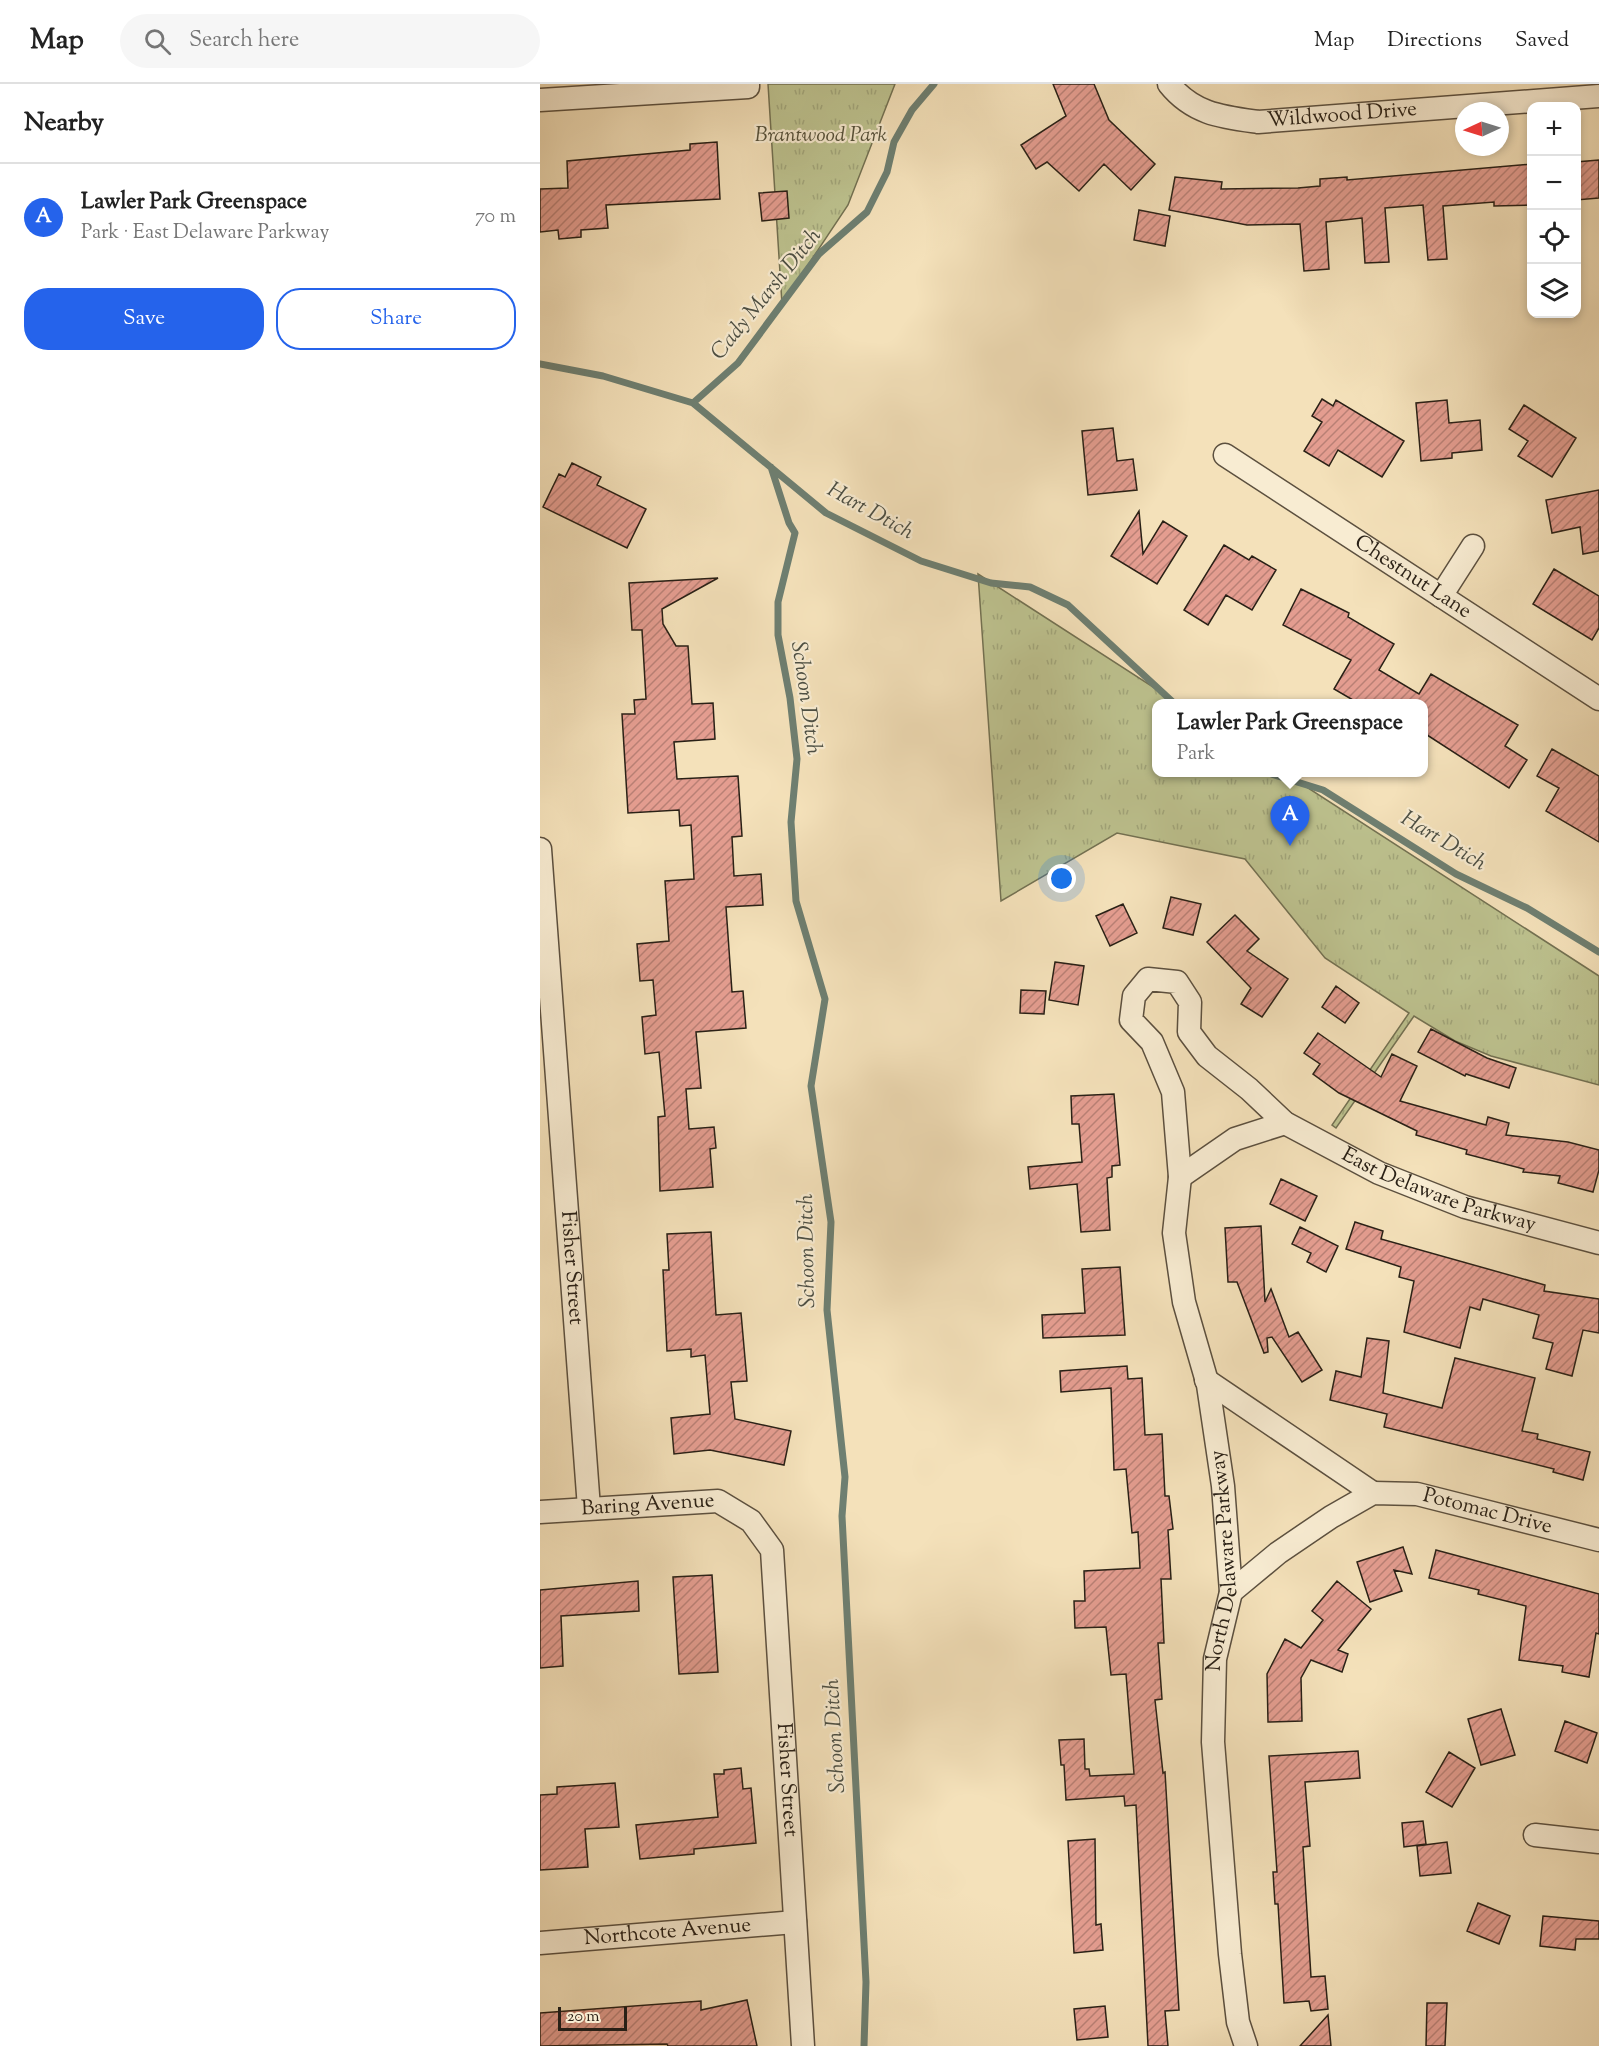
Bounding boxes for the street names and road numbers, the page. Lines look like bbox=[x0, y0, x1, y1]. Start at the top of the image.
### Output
street label: Wildwood Drive bbox=[1266, 95, 1418, 136]
street label: Chestnut Lane bbox=[1348, 528, 1477, 627]
street label: East Delaware Parkway bbox=[1336, 1140, 1540, 1241]
street label: Fisher Street bbox=[552, 1210, 590, 1326]
street label: North Delaware Parkway bbox=[1200, 1447, 1247, 1672]
street label: Potomac Drive bbox=[1419, 1481, 1555, 1543]
street label: Baring Avenue bbox=[580, 1486, 715, 1524]
street label: Fisher Street bbox=[768, 1722, 805, 1838]
street label: Northcote Avenue bbox=[583, 1911, 752, 1954]

